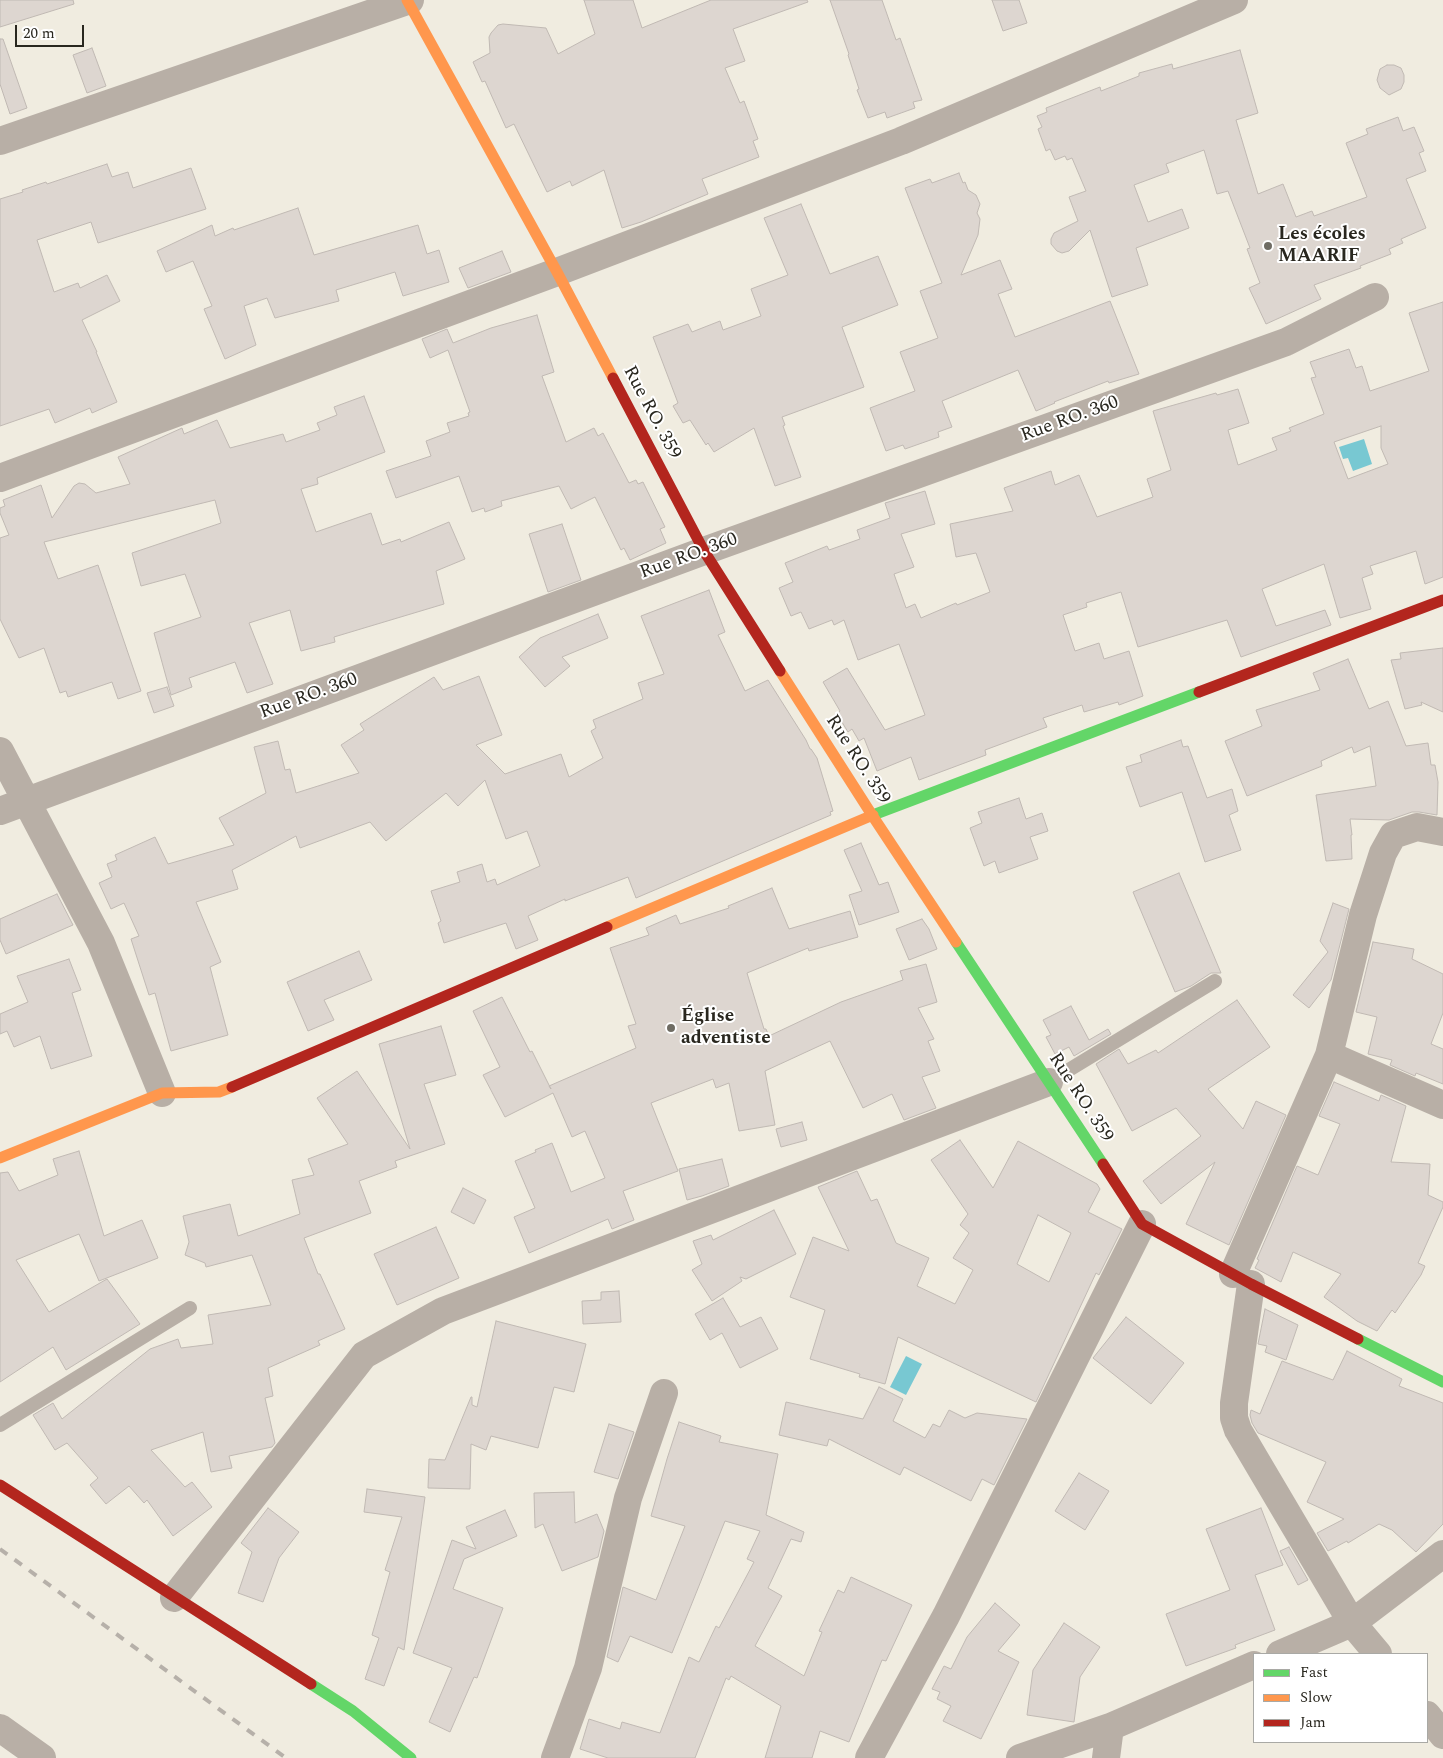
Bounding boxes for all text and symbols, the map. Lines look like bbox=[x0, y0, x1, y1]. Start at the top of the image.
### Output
scale bar bbox=[18, 15, 86, 47]
text: 20 m bbox=[23, 22, 55, 45]
place label: Les écoles MAARIF bbox=[1278, 224, 1366, 268]
marker: Les écoles MAARIF bbox=[1262, 240, 1274, 252]
street label: Rue RO. 359 bbox=[617, 362, 685, 464]
street label: Rue RO. 360 bbox=[1018, 392, 1122, 448]
street label: Rue RO. 360 bbox=[637, 529, 741, 585]
street label: Rue RO. 360 bbox=[257, 669, 361, 725]
street label: Rue RO. 359 bbox=[820, 711, 894, 809]
place label: Église adventiste bbox=[681, 1006, 771, 1050]
marker: Église adventiste bbox=[665, 1022, 677, 1034]
street label: Rue RO. 359 bbox=[1043, 1049, 1117, 1147]
legend bbox=[1253, 1653, 1428, 1743]
text: Fast bbox=[1300, 1661, 1328, 1684]
text: Slow bbox=[1300, 1686, 1332, 1709]
text: Jam bbox=[1300, 1711, 1326, 1734]

